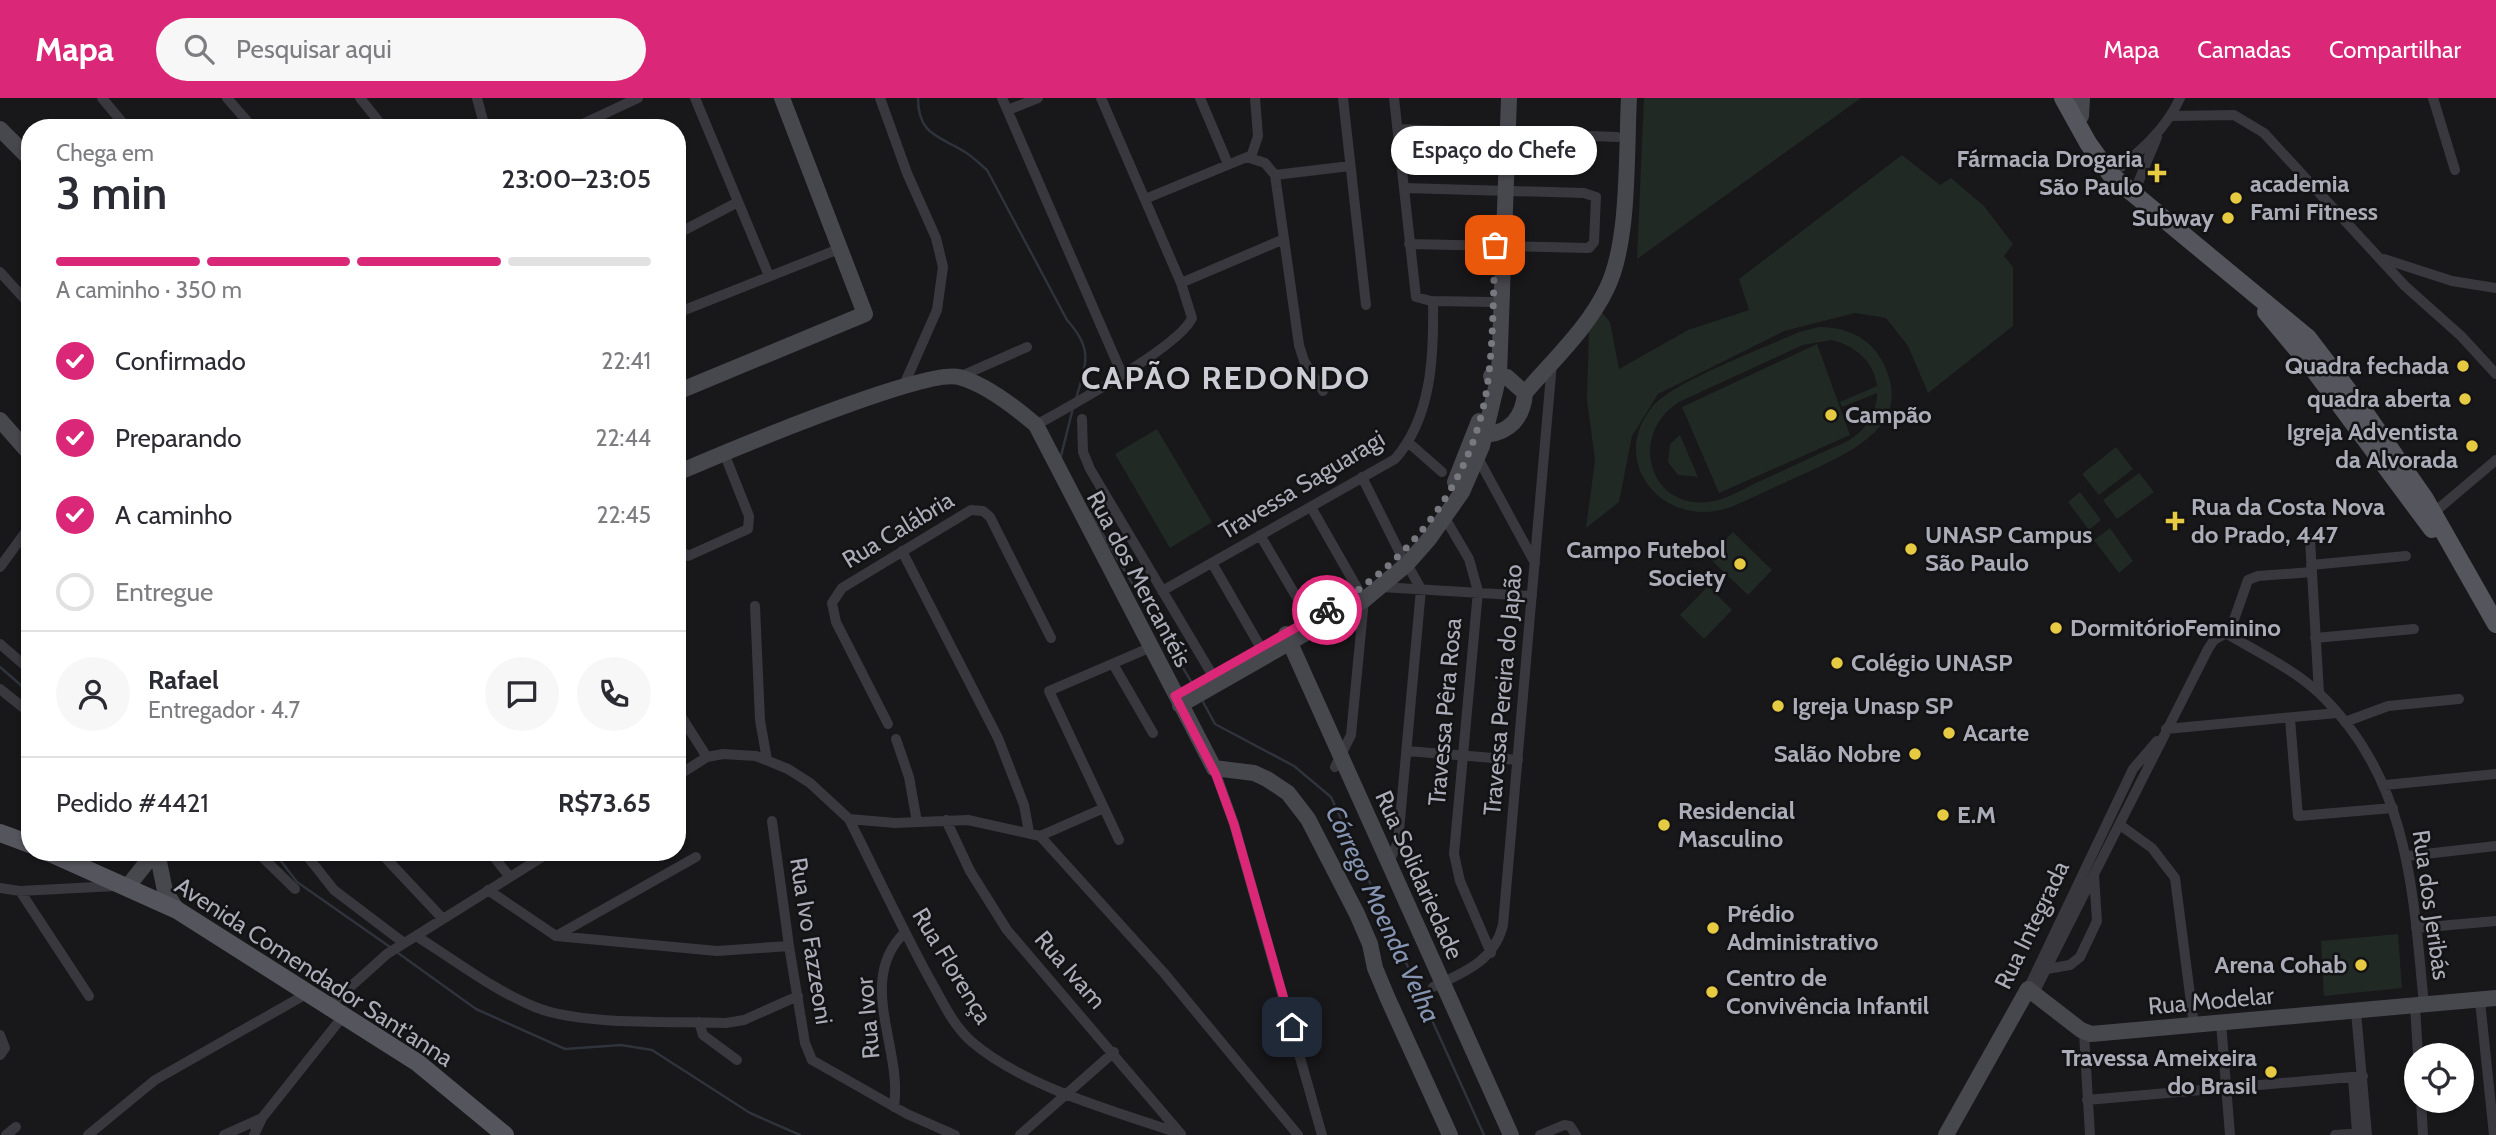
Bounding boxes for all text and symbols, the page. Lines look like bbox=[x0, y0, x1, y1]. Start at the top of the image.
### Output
search box bbox=[156, 18, 646, 81]
text: Mapa bbox=[35, 29, 114, 69]
icon: search bbox=[180, 30, 218, 68]
text: Pesquisar aqui bbox=[236, 33, 392, 65]
text: Mapa bbox=[2103, 35, 2159, 64]
text: Camadas bbox=[2197, 35, 2291, 64]
text: Compartilhar bbox=[2329, 35, 2461, 64]
callout: Espaço do Chefe bbox=[1392, 126, 1598, 175]
text: Espaço do Chefe bbox=[1412, 136, 1576, 164]
text: Chega em bbox=[56, 139, 154, 167]
place label: Fármacia Drogaria São Paulo bbox=[1957, 144, 2143, 201]
text: 23:00–23:05 bbox=[501, 163, 651, 195]
text: 3 min bbox=[56, 165, 167, 221]
marker: Fármacia Drogaria São Paulo bbox=[2149, 165, 2165, 181]
place label: academia Fami Fitness bbox=[2250, 169, 2378, 226]
marker: academia Fami Fitness bbox=[2228, 190, 2244, 206]
place label: Subway bbox=[2132, 203, 2214, 232]
marker: Subway bbox=[2220, 210, 2236, 226]
pin bbox=[1465, 215, 1525, 275]
icon: bag bbox=[1476, 226, 1514, 264]
text: A caminho · 350 m bbox=[56, 276, 242, 304]
icon: check bbox=[56, 342, 94, 380]
text: Confirmado bbox=[115, 345, 246, 377]
text: 22:41 bbox=[601, 347, 651, 375]
place label: Quadra fechada bbox=[2285, 351, 2449, 380]
district label: CAPÃO REDONDO bbox=[1081, 358, 1371, 397]
marker: Quadra fechada bbox=[2455, 358, 2471, 374]
place label: quadra aberta bbox=[2307, 384, 2451, 413]
marker: quadra aberta bbox=[2457, 391, 2473, 407]
place label: Campão bbox=[1845, 400, 1932, 429]
marker: Campão bbox=[1823, 407, 1839, 423]
place label: Igreja Adventista da Alvorada bbox=[2286, 417, 2458, 474]
icon: check bbox=[56, 419, 94, 457]
text: Preparando bbox=[115, 422, 242, 454]
text: 22:44 bbox=[596, 424, 651, 452]
street label: Travessa Saguaragi bbox=[1214, 424, 1390, 545]
marker: Igreja Adventista da Alvorada bbox=[2464, 438, 2480, 454]
street label: Rua Calábria bbox=[837, 485, 959, 574]
street label: Rua dos Mercantéis bbox=[1081, 486, 1198, 672]
place label: Rua da Costa Nova do Prado, 447 bbox=[2191, 492, 2385, 549]
icon: check bbox=[56, 496, 94, 534]
text: A caminho bbox=[115, 499, 232, 531]
text: 22:45 bbox=[596, 501, 651, 529]
marker: Rua da Costa Nova do Prado, 447 bbox=[2165, 511, 2185, 531]
place label: UNASP Campus São Paulo bbox=[1925, 520, 2092, 577]
place label: Campo Futebol Society bbox=[1566, 535, 1726, 592]
marker: UNASP Campus São Paulo bbox=[1903, 541, 1919, 557]
marker: Campo Futebol Society bbox=[1732, 556, 1748, 572]
street label: Travessa Pereira do Japão bbox=[1477, 563, 1528, 817]
courier bbox=[1292, 575, 1362, 645]
text: Entregue bbox=[115, 576, 213, 608]
icon: bike bbox=[1308, 591, 1346, 629]
place label: DormitórioFeminino bbox=[2070, 613, 2281, 642]
street label: Travessa Pêra Rosa bbox=[1422, 616, 1467, 807]
marker: DormitórioFeminino bbox=[2048, 620, 2064, 636]
place label: Colégio UNASP bbox=[1851, 648, 2012, 677]
marker: Colégio UNASP bbox=[1829, 655, 1845, 671]
button: person bbox=[56, 657, 130, 731]
button: chat bbox=[485, 657, 559, 731]
button: phone bbox=[577, 657, 651, 731]
text: Rafael bbox=[148, 664, 219, 696]
place label: Igreja Unasp SP bbox=[1792, 691, 1953, 720]
text: Entregador · 4.7 bbox=[148, 696, 300, 724]
marker: Igreja Unasp SP bbox=[1770, 698, 1786, 714]
place label: Acarte bbox=[1963, 718, 2029, 747]
marker: Acarte bbox=[1941, 725, 1957, 741]
place label: Salão Nobre bbox=[1774, 739, 1901, 768]
marker: Salão Nobre bbox=[1907, 746, 1923, 762]
street label: Rua Solidariedade bbox=[1369, 786, 1470, 964]
text: Pedido #4421 bbox=[56, 787, 209, 819]
text: R$73.65 bbox=[558, 787, 651, 819]
place label: Residencial Masculino bbox=[1678, 796, 1795, 853]
water label: Córrego Moenda Velha bbox=[1319, 800, 1447, 1028]
place label: E.M bbox=[1957, 800, 1996, 829]
marker: E.M bbox=[1935, 807, 1951, 823]
marker: Residencial Masculino bbox=[1656, 817, 1672, 833]
street label: Rua dos Jeribás bbox=[2407, 828, 2456, 982]
street label: Rua Ivo Fazzeoni bbox=[784, 855, 839, 1027]
street label: Rua Integrada bbox=[1988, 856, 2075, 994]
street label: Avenida Comendador Sant'anna bbox=[170, 871, 459, 1073]
place label: Prédio Administrativo bbox=[1727, 899, 1879, 956]
street label: Rua Florença bbox=[906, 902, 999, 1029]
marker: Prédio Administrativo bbox=[1705, 920, 1721, 936]
street label: Rua Ivam bbox=[1029, 925, 1112, 1015]
place label: Arena Cohab bbox=[2214, 950, 2347, 979]
marker: Arena Cohab bbox=[2353, 957, 2369, 973]
place label: Centro de Convivência Infantil bbox=[1726, 963, 1929, 1020]
street label: Rua Ivor bbox=[849, 976, 886, 1060]
street label: Rua Modelar bbox=[2147, 981, 2276, 1020]
marker: Centro de Convivência Infantil bbox=[1704, 984, 1720, 1000]
pin bbox=[1262, 997, 1322, 1057]
icon: home bbox=[1273, 1008, 1311, 1046]
place label: Travessa Ameixeira do Brasil bbox=[2061, 1043, 2257, 1100]
map controls bbox=[2404, 1043, 2474, 1113]
button: locate bbox=[2404, 1043, 2474, 1113]
marker: Travessa Ameixeira do Brasil bbox=[2263, 1064, 2279, 1080]

